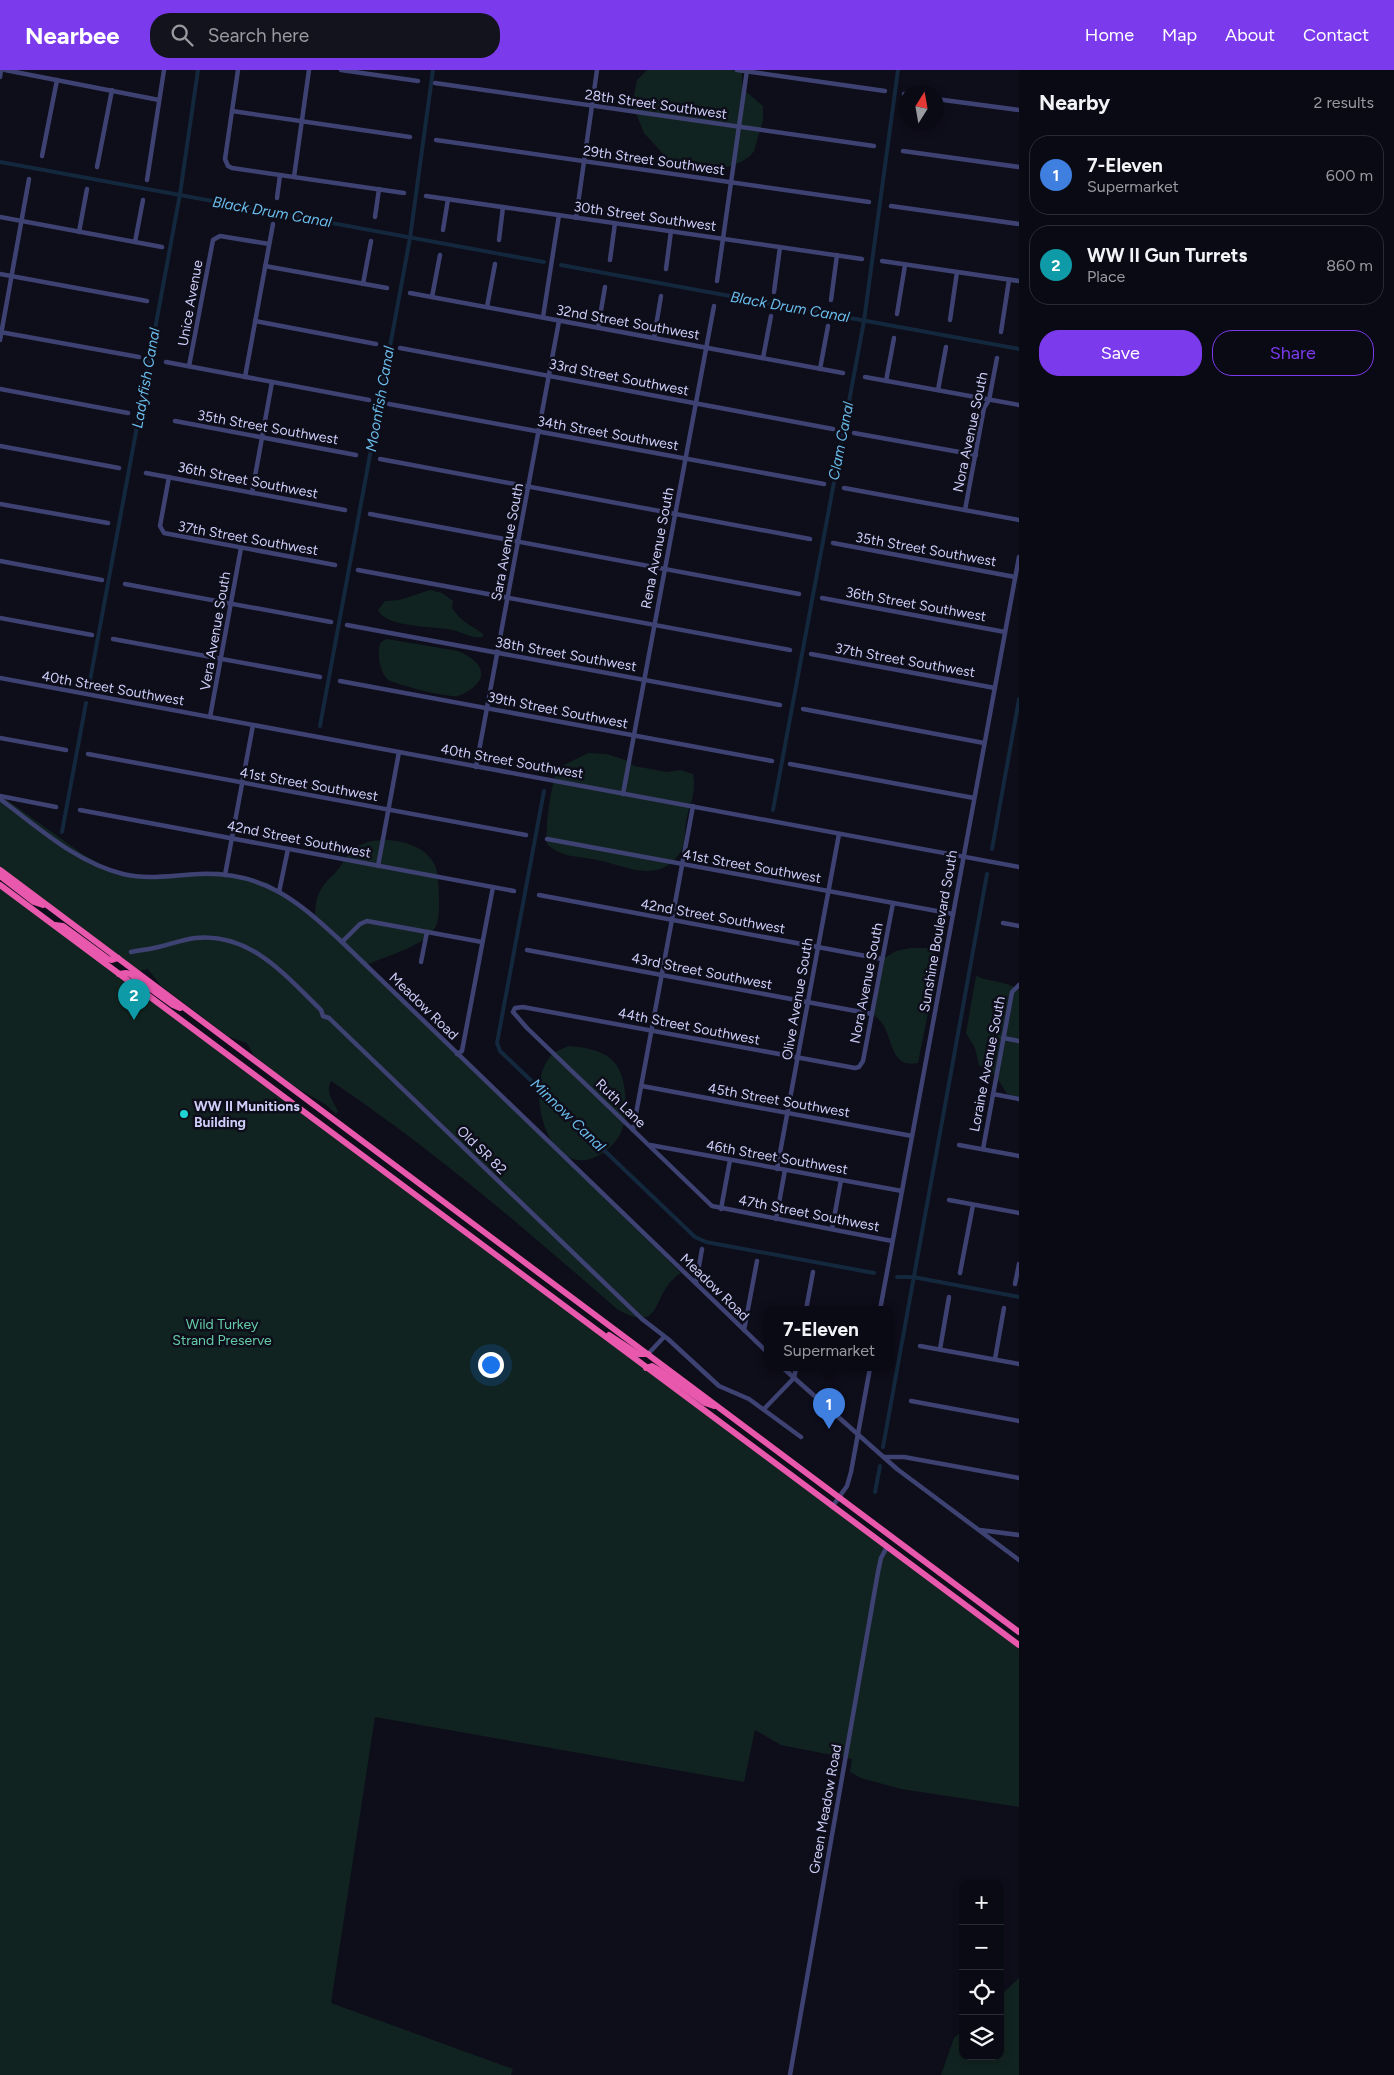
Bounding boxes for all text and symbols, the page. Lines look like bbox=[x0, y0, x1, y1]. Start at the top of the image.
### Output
search box bbox=[150, 13, 500, 58]
text: Nearbee bbox=[25, 21, 120, 50]
icon: search bbox=[168, 21, 196, 49]
text: Search here bbox=[208, 24, 309, 47]
text: Home bbox=[1085, 24, 1134, 46]
text: Map bbox=[1162, 24, 1197, 46]
text: About bbox=[1225, 24, 1275, 46]
text: Contact bbox=[1303, 24, 1369, 46]
north arrow bbox=[899, 85, 944, 130]
street label: 28th Street Southwest bbox=[584, 86, 728, 123]
text: Nearby bbox=[1039, 90, 1110, 115]
text: 2 results bbox=[1314, 93, 1374, 112]
street label: 29th Street Southwest bbox=[582, 142, 726, 179]
text: 7-Eleven bbox=[1087, 154, 1163, 177]
text: 1 bbox=[1053, 166, 1059, 185]
text: 600 m bbox=[1326, 166, 1373, 185]
text: Supermarket bbox=[1087, 177, 1179, 196]
water label: Black Drum Canal bbox=[211, 193, 334, 231]
street label: 30th Street Southwest bbox=[573, 198, 717, 235]
text: WW II Gun Turrets bbox=[1087, 244, 1247, 267]
text: 2 bbox=[1051, 256, 1061, 275]
text: 860 m bbox=[1326, 256, 1373, 275]
street label: Unice Avenue bbox=[175, 258, 206, 347]
text: Place bbox=[1087, 267, 1125, 286]
water label: Black Drum Canal bbox=[729, 288, 852, 326]
street label: 32nd Street Southwest bbox=[555, 301, 701, 343]
water label: Ladyfish Canal bbox=[128, 326, 164, 430]
button: Save bbox=[1039, 330, 1202, 376]
button: Share bbox=[1212, 330, 1374, 376]
water label: Moonfish Canal bbox=[362, 344, 398, 453]
street label: 33rd Street Southwest bbox=[548, 356, 690, 399]
street label: Nora Avenue South bbox=[949, 370, 992, 494]
water label: Clam Canal bbox=[825, 400, 858, 482]
street label: 35th Street Southwest bbox=[196, 407, 340, 448]
street label: 34th Street Southwest bbox=[536, 413, 680, 454]
street label: 36th Street Southwest bbox=[176, 459, 319, 502]
street label: Sara Avenue South bbox=[488, 482, 527, 602]
street label: Rena Avenue South bbox=[637, 486, 678, 610]
street label: 37th Street Southwest bbox=[176, 518, 319, 559]
street label: 35th Street Southwest bbox=[854, 529, 998, 570]
street label: Vera Avenue South bbox=[197, 570, 234, 692]
street label: 36th Street Southwest bbox=[844, 584, 988, 625]
street label: 38th Street Southwest bbox=[494, 634, 638, 675]
street label: 37th Street Southwest bbox=[833, 640, 976, 681]
street label: 40th Street Southwest bbox=[40, 668, 186, 709]
street label: 39th Street Southwest bbox=[486, 689, 629, 732]
street label: 40th Street Southwest bbox=[439, 741, 585, 782]
street label: 41st Street Southwest bbox=[238, 764, 379, 805]
street label: 42nd Street Southwest bbox=[225, 817, 372, 862]
street label: 41st Street Southwest bbox=[681, 846, 822, 887]
street label: Sunshine Boulevard South bbox=[916, 849, 961, 1013]
street label: 42nd Street Southwest bbox=[639, 895, 787, 938]
street label: Nora Avenue South bbox=[846, 921, 887, 1045]
street label: Olive Avenue South bbox=[778, 936, 817, 1062]
street label: 43rd Street Southwest bbox=[630, 949, 774, 993]
street label: Meadow Road bbox=[386, 969, 462, 1044]
pin: 2 bbox=[118, 979, 150, 1020]
street label: Loraine Avenue South bbox=[966, 995, 1009, 1133]
street label: 44th Street Southwest bbox=[616, 1004, 761, 1049]
water label: Minnow Canal bbox=[527, 1075, 610, 1156]
street label: Ruth Lane bbox=[592, 1075, 649, 1132]
street label: 45th Street Southwest bbox=[707, 1080, 851, 1121]
place label: WW II Munitions Building bbox=[194, 1098, 300, 1131]
marker: WW II Munitions Building bbox=[178, 1108, 190, 1120]
street label: Old SR 82 bbox=[453, 1122, 510, 1178]
street label: 46th Street Southwest bbox=[705, 1137, 849, 1178]
street label: 47th Street Southwest bbox=[737, 1191, 881, 1235]
street label: Meadow Road bbox=[677, 1250, 753, 1325]
popup bbox=[764, 1306, 894, 1371]
park label: Wild Turkey Strand Preserve bbox=[172, 1316, 272, 1349]
text: 7-Eleven bbox=[783, 1318, 859, 1341]
text: Supermarket bbox=[783, 1341, 875, 1360]
your location bbox=[478, 1352, 504, 1378]
pin: 1 bbox=[813, 1388, 845, 1429]
street label: Green Meadow Road bbox=[806, 1743, 845, 1875]
map controls bbox=[959, 1880, 1004, 2060]
button: + bbox=[959, 1880, 1004, 1925]
button: − bbox=[959, 1925, 1004, 1970]
button: locate bbox=[959, 1970, 1004, 2015]
button: layers bbox=[959, 2015, 1004, 2060]

